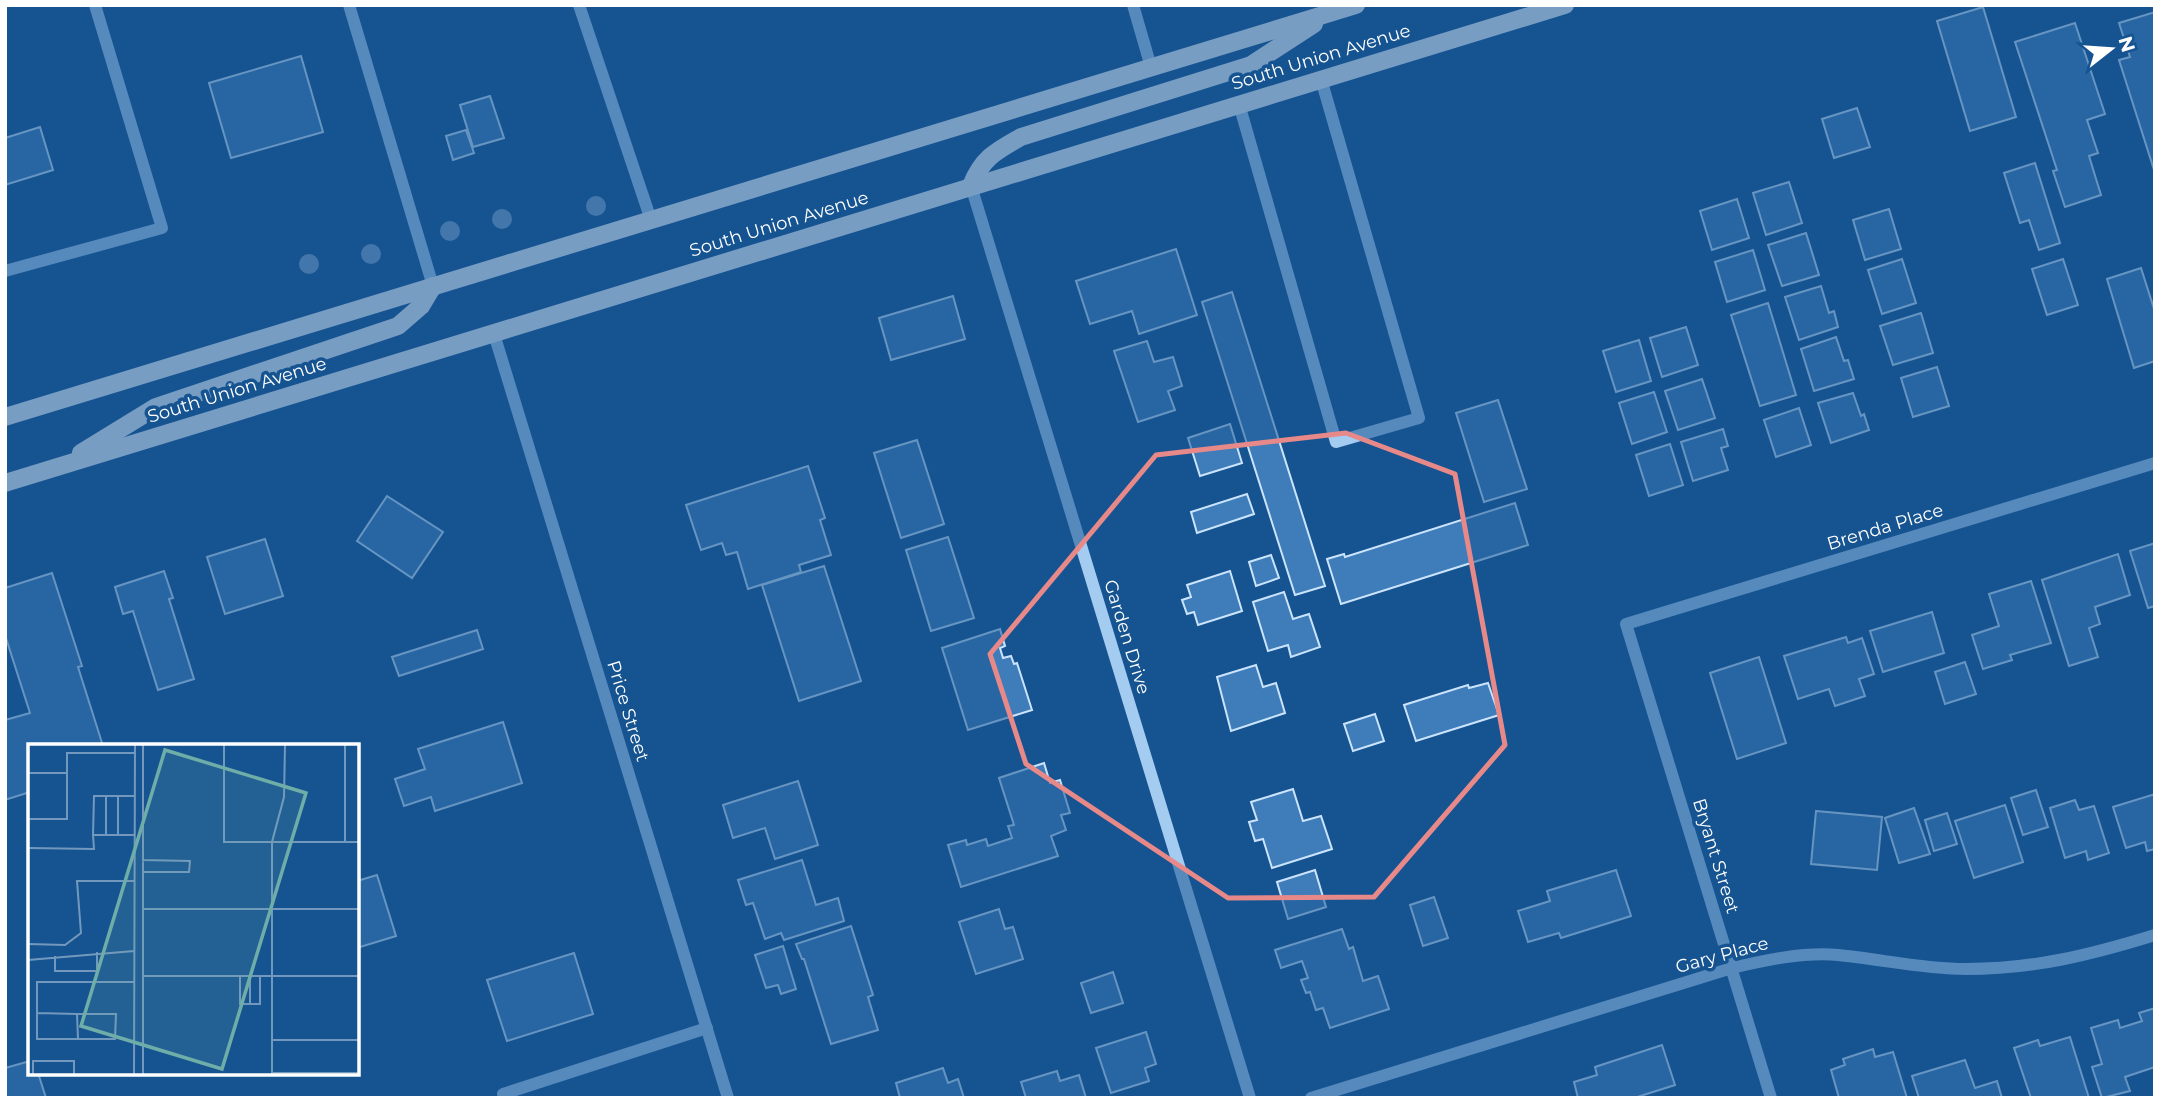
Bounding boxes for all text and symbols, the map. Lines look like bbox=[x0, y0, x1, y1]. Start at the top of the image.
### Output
north arrow bbox=[2076, 14, 2146, 84]
street label: South Union Avenue bbox=[1229, 19, 1413, 95]
text: N bbox=[2114, 33, 2140, 55]
street label: South Union Avenue bbox=[687, 186, 871, 262]
street label: South Union Avenue bbox=[145, 352, 329, 428]
street label: Brenda Place bbox=[1824, 499, 1946, 555]
street label: Garden Drive bbox=[1099, 577, 1155, 697]
street label: Price Street bbox=[602, 658, 654, 764]
inset map bbox=[28, 744, 359, 1075]
street label: Bryant Street bbox=[1688, 796, 1744, 916]
street label: Gary Place bbox=[1673, 932, 1771, 978]

